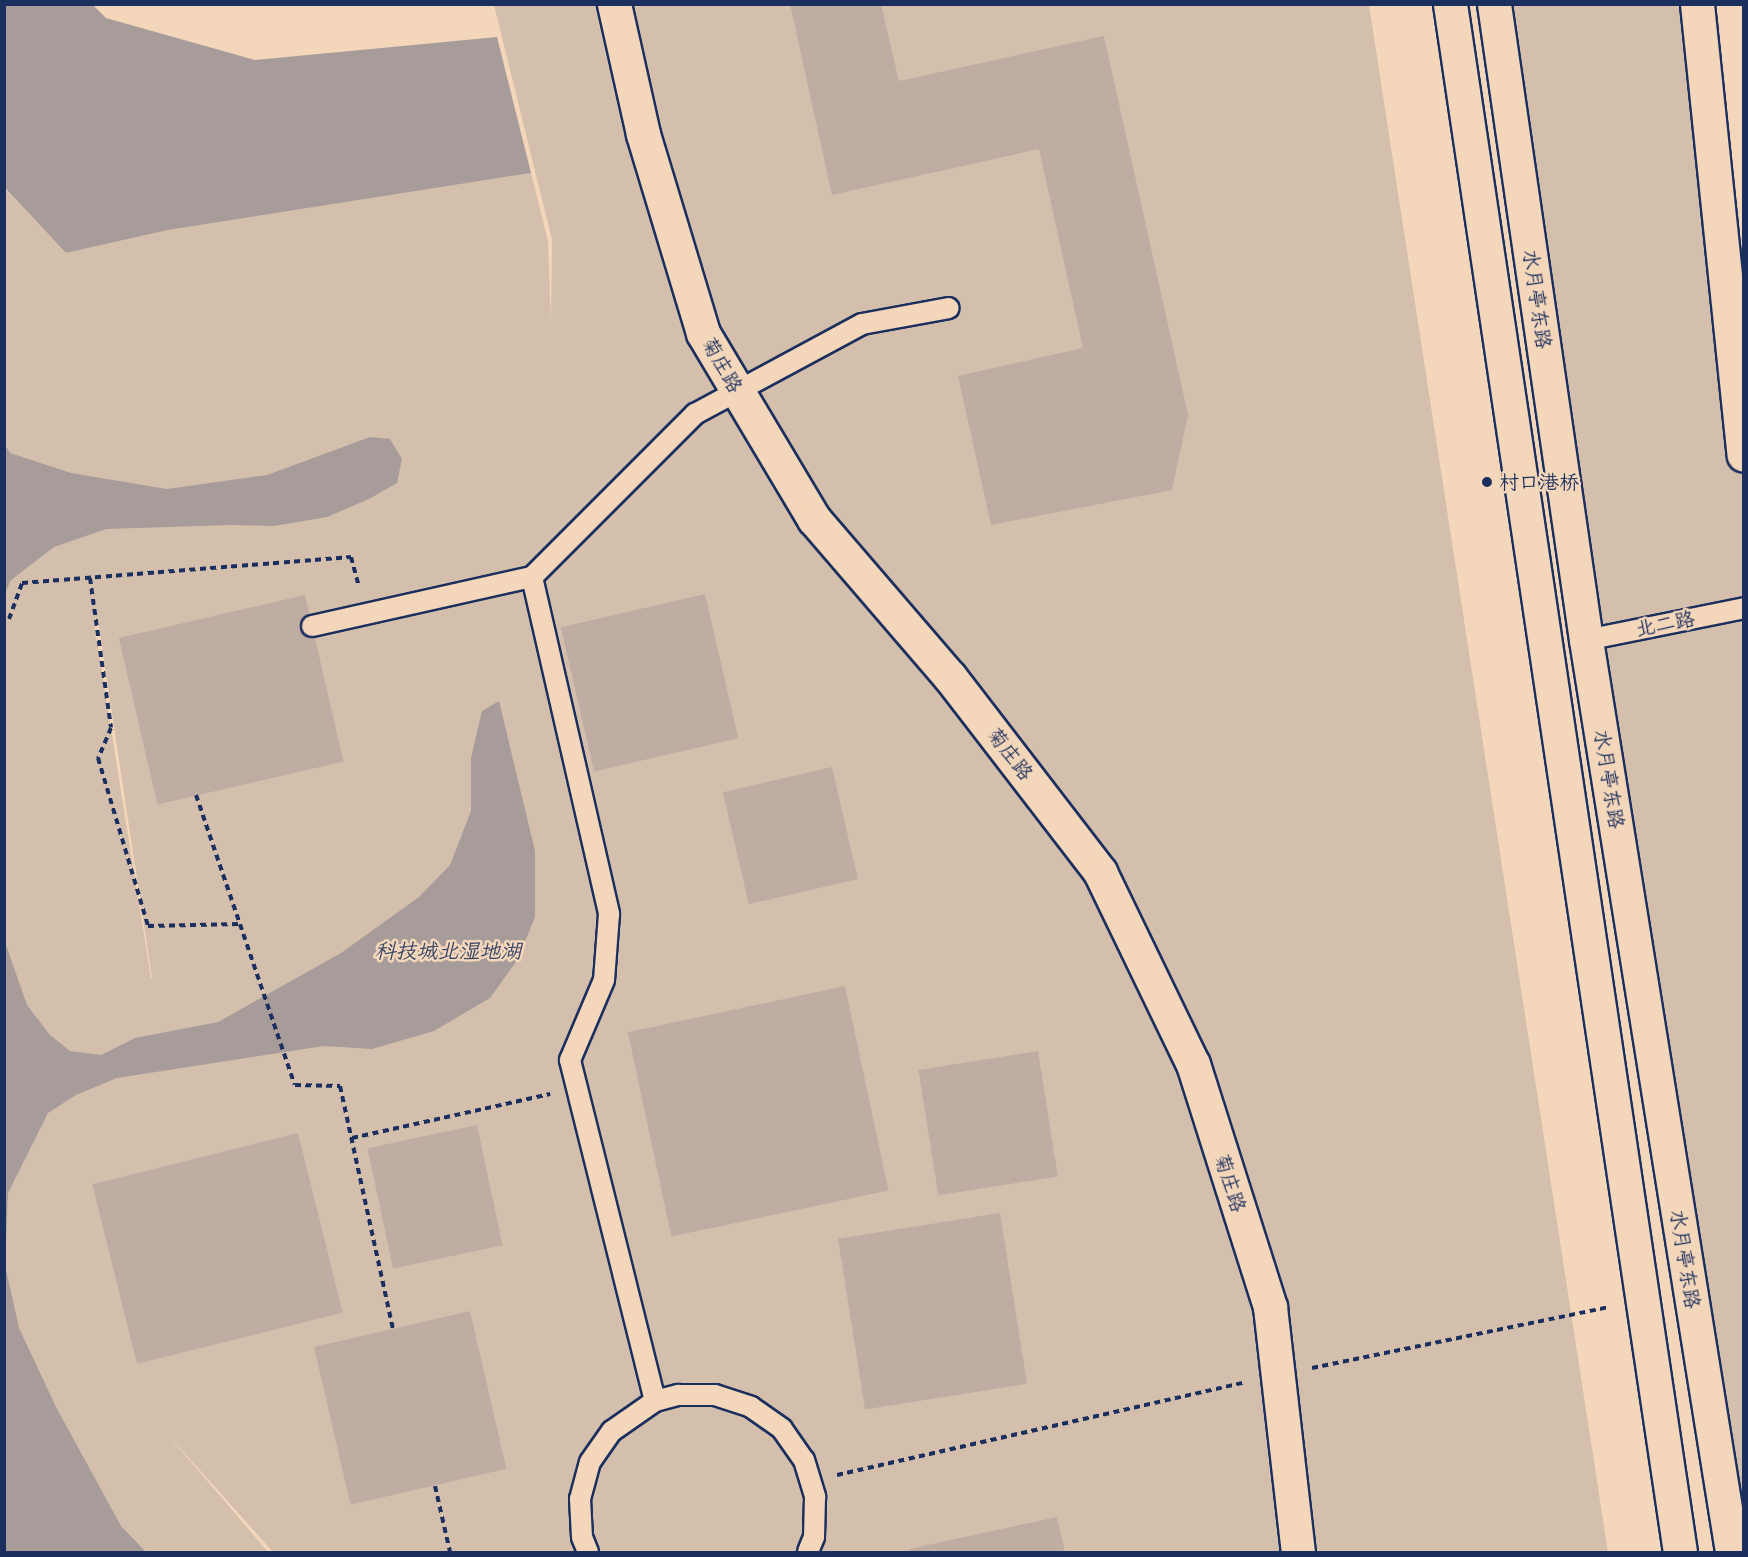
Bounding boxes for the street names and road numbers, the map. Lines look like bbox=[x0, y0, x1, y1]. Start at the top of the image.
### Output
street label: 水月亭东路 bbox=[1518, 248, 1556, 350]
street label: 菊庄路 bbox=[697, 333, 747, 397]
street label: 北二路 bbox=[1633, 606, 1697, 642]
street label: 菊庄路 bbox=[982, 723, 1038, 785]
street label: 水月亭东路 bbox=[1589, 728, 1629, 830]
street label: 菊庄路 bbox=[1209, 1151, 1251, 1215]
street label: 水月亭东路 bbox=[1665, 1208, 1705, 1310]

